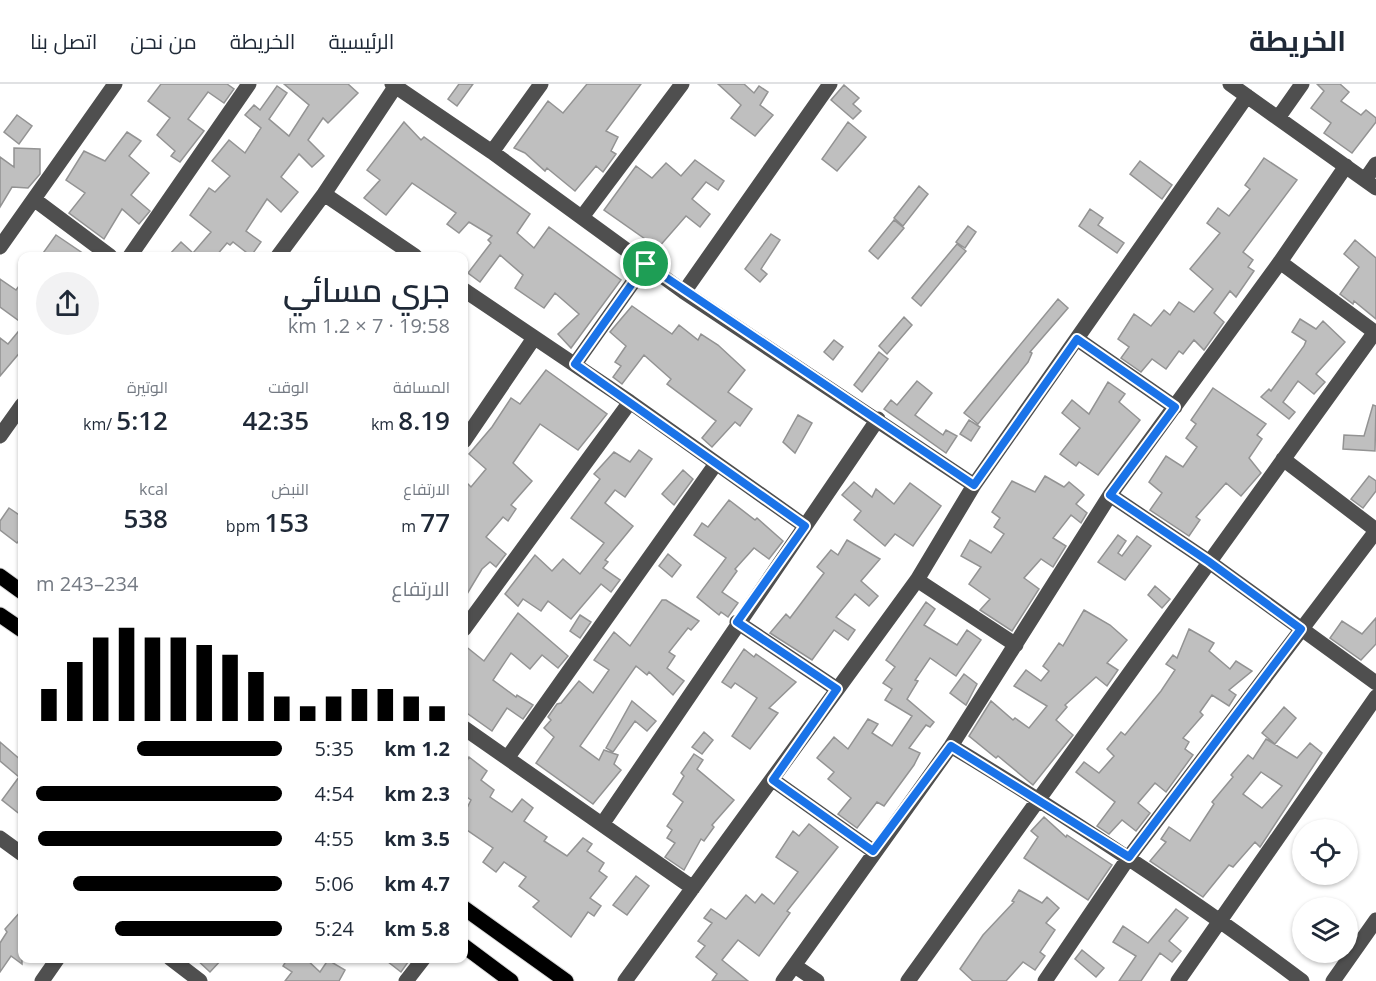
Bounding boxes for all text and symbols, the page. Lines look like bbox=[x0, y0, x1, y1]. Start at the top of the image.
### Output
text: الخريطة bbox=[1249, 21, 1346, 59]
text: اتصل بنا bbox=[30, 27, 97, 55]
text: من نحن bbox=[130, 27, 197, 55]
text: الخريطة bbox=[230, 27, 295, 55]
text: الرئيسية bbox=[328, 27, 394, 55]
pin bbox=[620, 238, 671, 289]
icon: arrive bbox=[629, 247, 662, 280]
text: جري مسائي bbox=[283, 267, 450, 312]
button: share bbox=[36, 272, 99, 335]
text: 19:58 · 7 × 1.2 km bbox=[288, 312, 450, 339]
text: الوتيرة bbox=[127, 376, 168, 398]
text: الوقت bbox=[268, 376, 309, 398]
text: المسافة bbox=[393, 376, 450, 398]
text: 5:12 bbox=[116, 402, 168, 438]
text: 42:35 bbox=[242, 402, 309, 438]
text: 8.19 bbox=[398, 402, 450, 438]
text: /km bbox=[83, 413, 116, 435]
text: km bbox=[371, 413, 398, 435]
text: kcal bbox=[139, 478, 168, 500]
text: النبض bbox=[271, 478, 309, 500]
text: الارتفاع bbox=[403, 478, 450, 500]
text: 538 bbox=[123, 500, 168, 536]
text: 153 bbox=[264, 504, 309, 540]
text: 77 bbox=[420, 504, 450, 540]
text: bpm bbox=[226, 515, 264, 537]
text: m bbox=[401, 515, 420, 537]
text: 234–243 m bbox=[36, 570, 138, 597]
text: الارتفاع bbox=[391, 575, 450, 602]
text: 5:35 bbox=[314, 735, 354, 762]
text: 1.2 km bbox=[384, 735, 450, 762]
text: 4:54 bbox=[314, 780, 354, 807]
text: 2.3 km bbox=[384, 780, 450, 807]
map controls bbox=[1292, 819, 1358, 963]
button: locate bbox=[1292, 819, 1358, 885]
text: 4:55 bbox=[314, 825, 354, 852]
text: 3.5 km bbox=[384, 825, 450, 852]
text: 5:06 bbox=[314, 870, 354, 897]
text: 4.7 km bbox=[384, 870, 450, 897]
button: layers bbox=[1292, 897, 1358, 963]
text: 5:24 bbox=[314, 915, 354, 942]
text: 5.8 km bbox=[384, 915, 450, 942]

